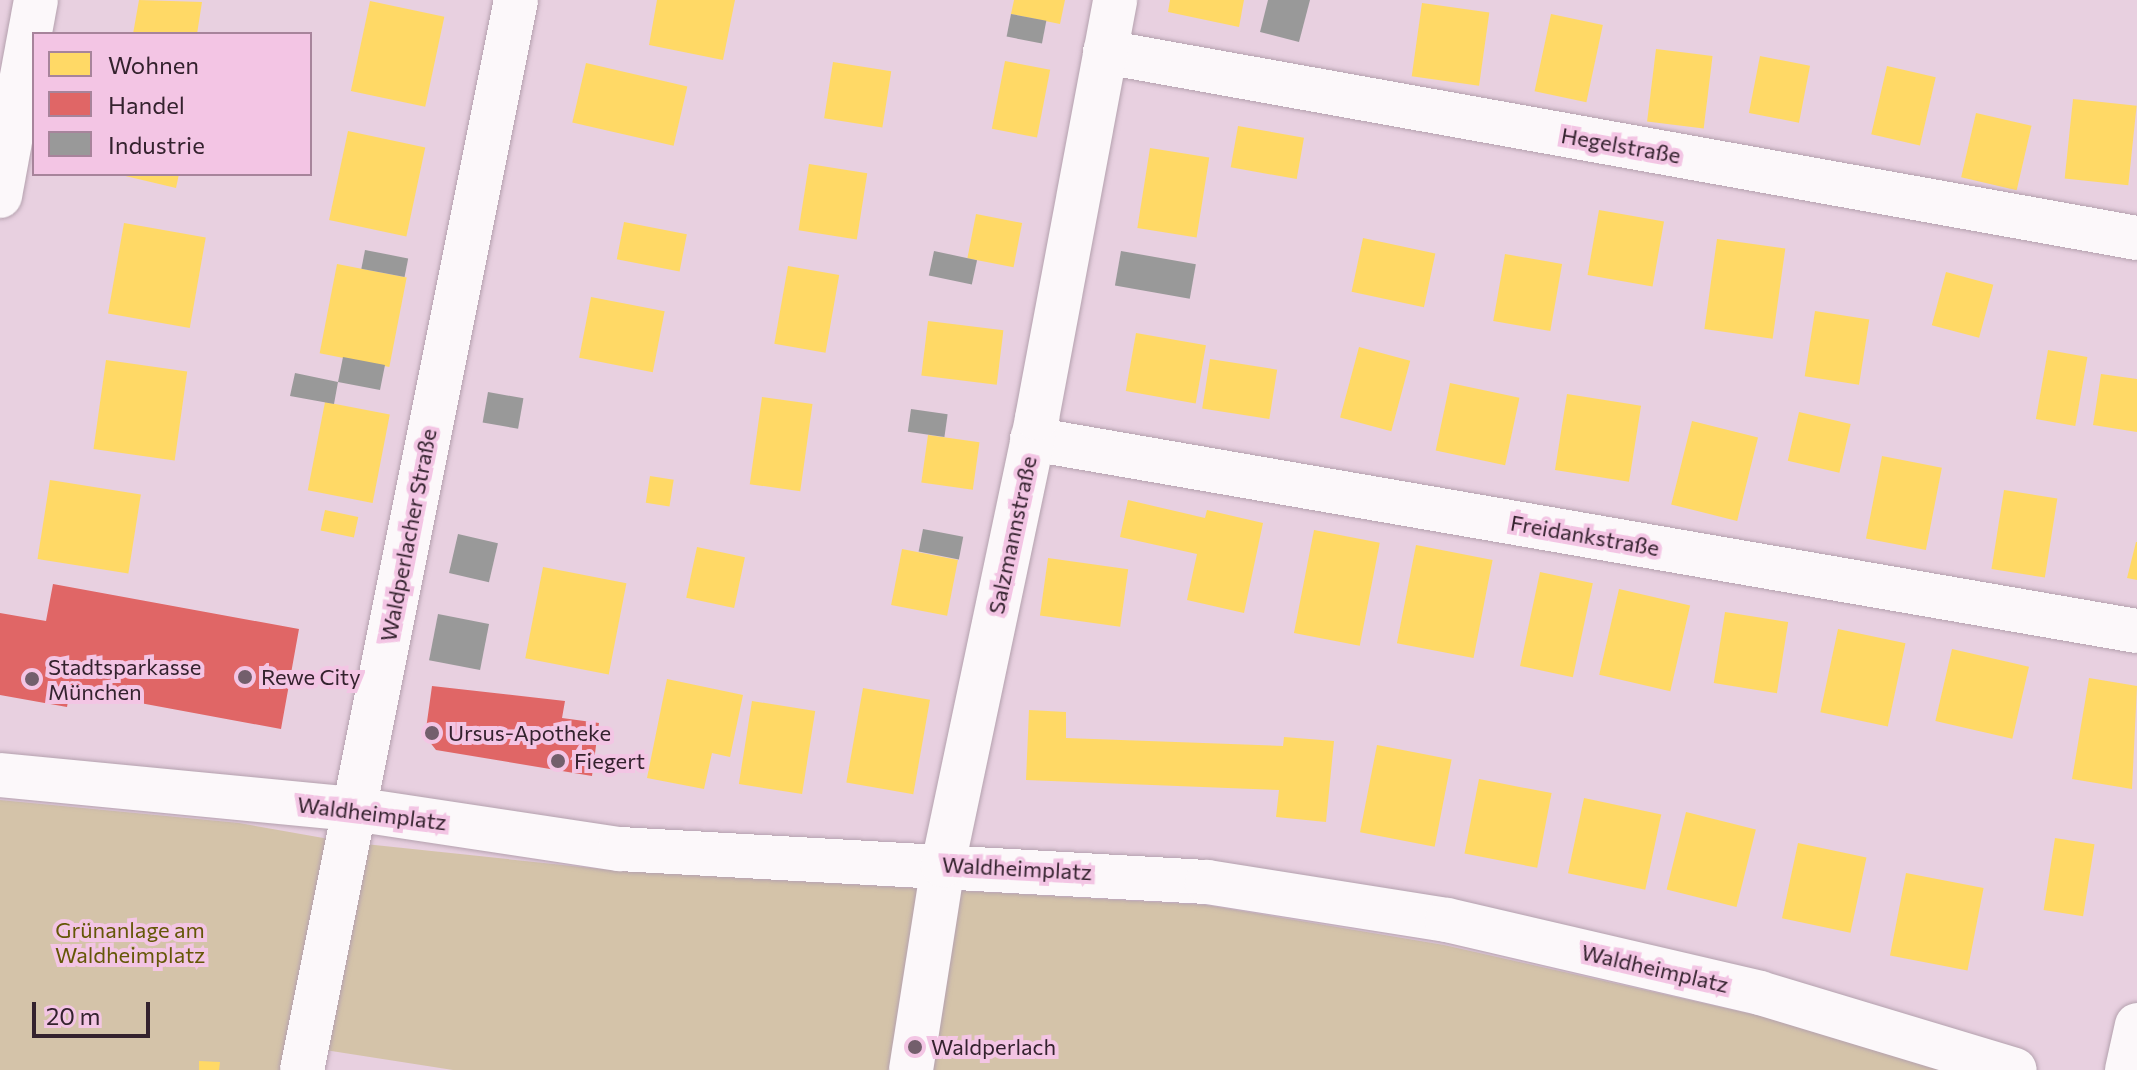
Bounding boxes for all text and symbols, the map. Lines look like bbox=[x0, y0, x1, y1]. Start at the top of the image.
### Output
legend bbox=[32, 32, 312, 176]
text: Wohnen bbox=[108, 50, 199, 79]
text: Handel bbox=[108, 90, 185, 119]
street label: Hegelstraße bbox=[1559, 121, 1683, 169]
text: Industrie bbox=[108, 130, 205, 159]
street label: Waldperlacher Straße bbox=[374, 426, 442, 644]
street label: Salzmannstraße bbox=[982, 454, 1042, 616]
street label: Freidankstraße bbox=[1509, 509, 1661, 561]
place label: Stadtsparkasse München bbox=[48, 653, 201, 704]
place label: Rewe City bbox=[261, 664, 361, 690]
marker: Rewe City bbox=[236, 668, 254, 686]
marker: Stadtsparkasse München bbox=[23, 670, 41, 688]
place label: Ursus-Apotheke bbox=[448, 720, 611, 746]
marker: Ursus-Apotheke bbox=[423, 724, 441, 742]
place label: Fiegert bbox=[574, 748, 645, 774]
marker: Fiegert bbox=[549, 752, 567, 770]
street label: Waldheimplatz bbox=[296, 791, 448, 835]
street label: Waldheimplatz bbox=[941, 851, 1093, 885]
park label: Grünanlage am Waldheimplatz bbox=[55, 916, 205, 968]
street label: Waldheimplatz bbox=[1579, 938, 1731, 998]
scale bar bbox=[36, 986, 154, 1036]
text: 20 m bbox=[46, 1001, 100, 1030]
place label: Waldperlach bbox=[931, 1034, 1056, 1060]
marker: Waldperlach bbox=[906, 1038, 924, 1056]

